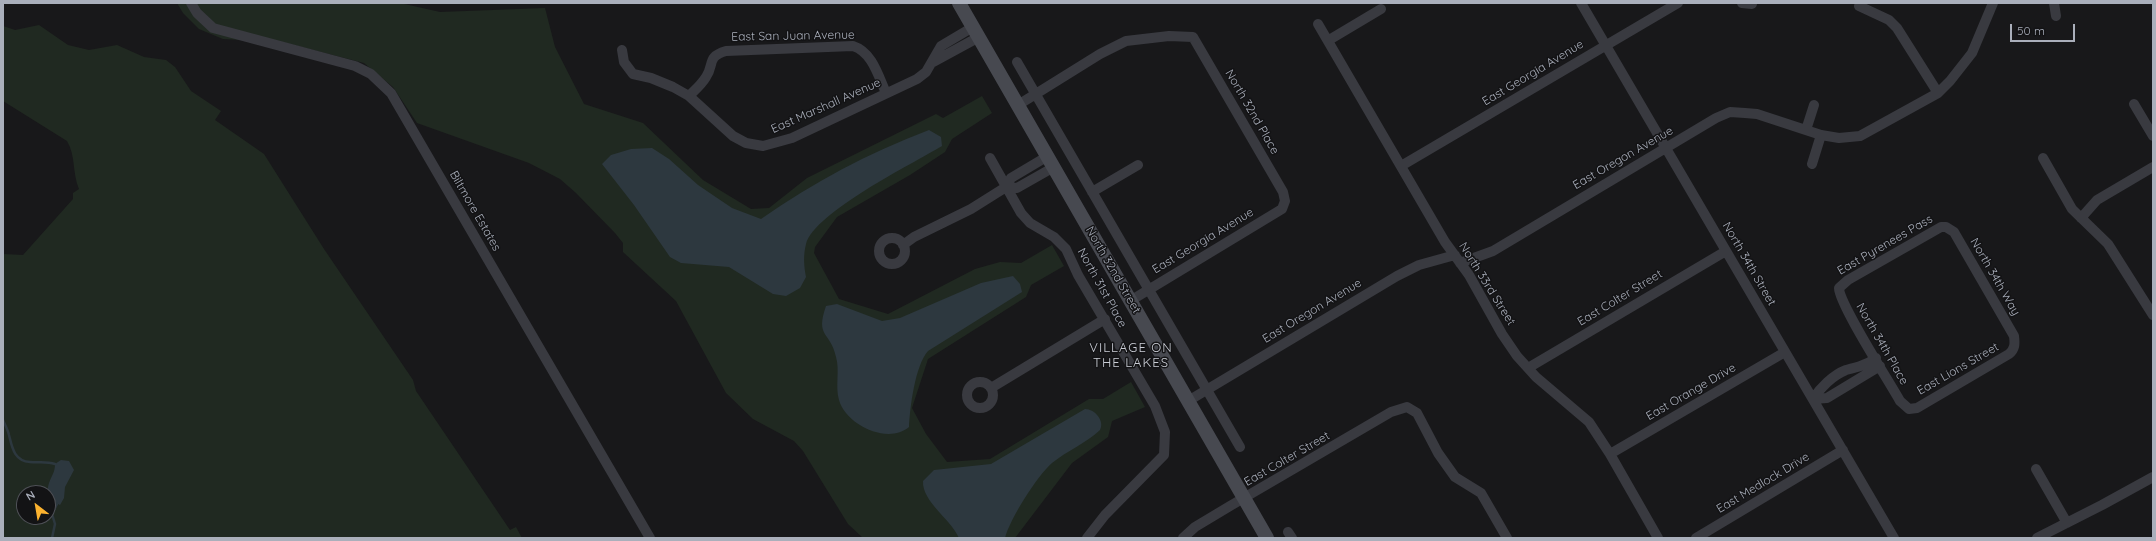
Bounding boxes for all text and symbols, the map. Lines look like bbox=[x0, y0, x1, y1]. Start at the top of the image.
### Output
scale bar bbox=[2012, 16, 2077, 42]
text: 50 m bbox=[2017, 23, 2045, 38]
street label: East San Juan Avenue bbox=[731, 28, 855, 44]
street label: East Georgia Avenue bbox=[1480, 37, 1586, 109]
street label: North 32nd Place bbox=[1222, 67, 1282, 157]
street label: East Marshall Avenue bbox=[769, 75, 883, 137]
street label: East Oregon Avenue bbox=[1570, 123, 1676, 193]
street label: Biltmore Estates bbox=[446, 168, 504, 254]
street label: East Georgia Avenue bbox=[1150, 205, 1256, 277]
street label: East Pyrenees Pass bbox=[1835, 212, 1935, 278]
street label: North 34th Street bbox=[1719, 220, 1779, 308]
street label: North 32nd Street bbox=[1082, 224, 1144, 316]
street label: North 34th Way bbox=[1967, 236, 2023, 318]
street label: North 33rd Street bbox=[1456, 240, 1518, 328]
street label: North 31st Place bbox=[1074, 246, 1130, 330]
street label: East Colter Street bbox=[1575, 267, 1665, 329]
street label: East Oregon Avenue bbox=[1260, 276, 1364, 346]
street label: North 34th Place bbox=[1853, 301, 1911, 387]
district label: VILLAGE ON THE LAKES bbox=[1089, 340, 1173, 371]
street label: East Lions Street bbox=[1915, 340, 2001, 398]
street label: East Orange Drive bbox=[1644, 360, 1738, 424]
street label: East Colter Street bbox=[1242, 429, 1332, 489]
street label: East Medlock Drive bbox=[1714, 450, 1812, 516]
north arrow bbox=[16, 485, 56, 525]
text: N bbox=[23, 487, 37, 504]

